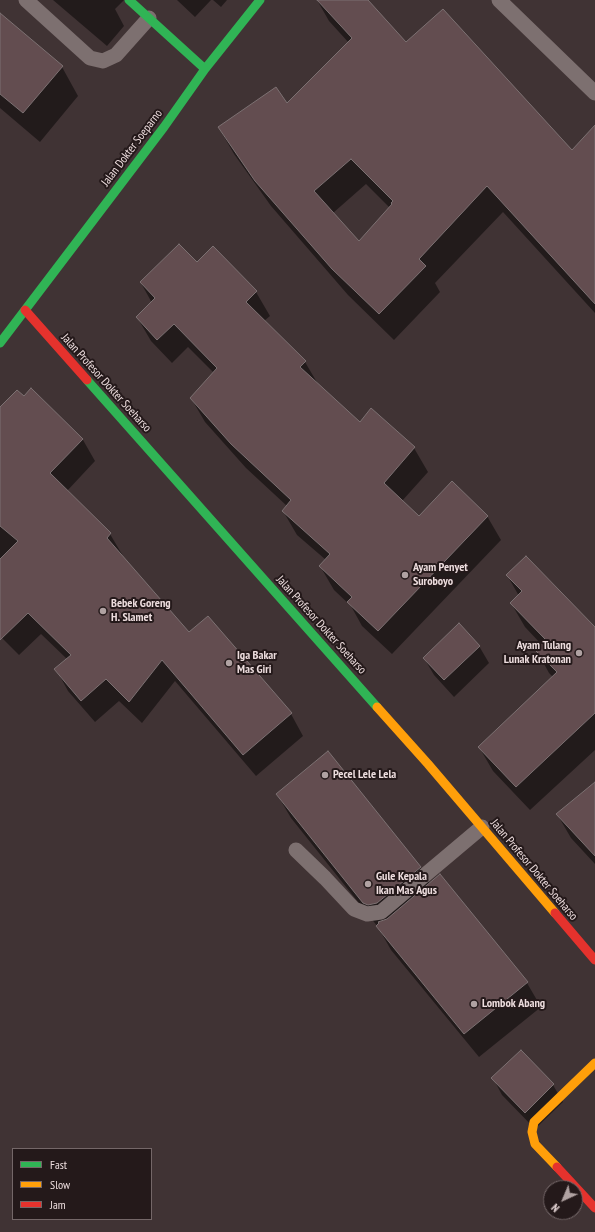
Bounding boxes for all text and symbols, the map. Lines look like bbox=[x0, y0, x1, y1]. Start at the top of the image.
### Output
street label: Jalan Dokter Soeparno bbox=[98, 107, 166, 189]
street label: Jalan Profesor Dokter Soeharso bbox=[58, 331, 154, 435]
place label: Ayam Penyet Suroboyo bbox=[413, 561, 468, 589]
marker: Ayam Penyet Suroboyo bbox=[400, 570, 410, 580]
street label: Jalan Profesor Dokter Soeharso bbox=[273, 573, 369, 677]
place label: Bebek Goreng H. Slamet bbox=[111, 597, 171, 625]
marker: Bebek Goreng H. Slamet bbox=[98, 606, 108, 616]
place label: Ayam Tulang Lunak Kratonan bbox=[504, 639, 571, 667]
marker: Ayam Tulang Lunak Kratonan bbox=[574, 648, 584, 658]
place label: Iga Bakar Mas Giri bbox=[237, 649, 277, 677]
marker: Iga Bakar Mas Giri bbox=[224, 658, 234, 668]
place label: Pecel Lele Lela bbox=[333, 768, 396, 782]
marker: Pecel Lele Lela bbox=[320, 770, 330, 780]
street label: Jalan Profesor Dokter Soeharso bbox=[487, 817, 581, 923]
place label: Gule Kepala Ikan Mas Agus bbox=[376, 870, 437, 898]
marker: Gule Kepala Ikan Mas Agus bbox=[363, 879, 373, 889]
place label: Lombok Abang bbox=[482, 997, 545, 1011]
marker: Lombok Abang bbox=[469, 999, 479, 1009]
legend bbox=[12, 1148, 152, 1220]
text: Fast bbox=[50, 1157, 67, 1172]
text: Slow bbox=[50, 1177, 70, 1192]
north arrow bbox=[543, 1180, 583, 1220]
text: Jam bbox=[50, 1197, 66, 1212]
text: N bbox=[548, 1201, 562, 1215]

